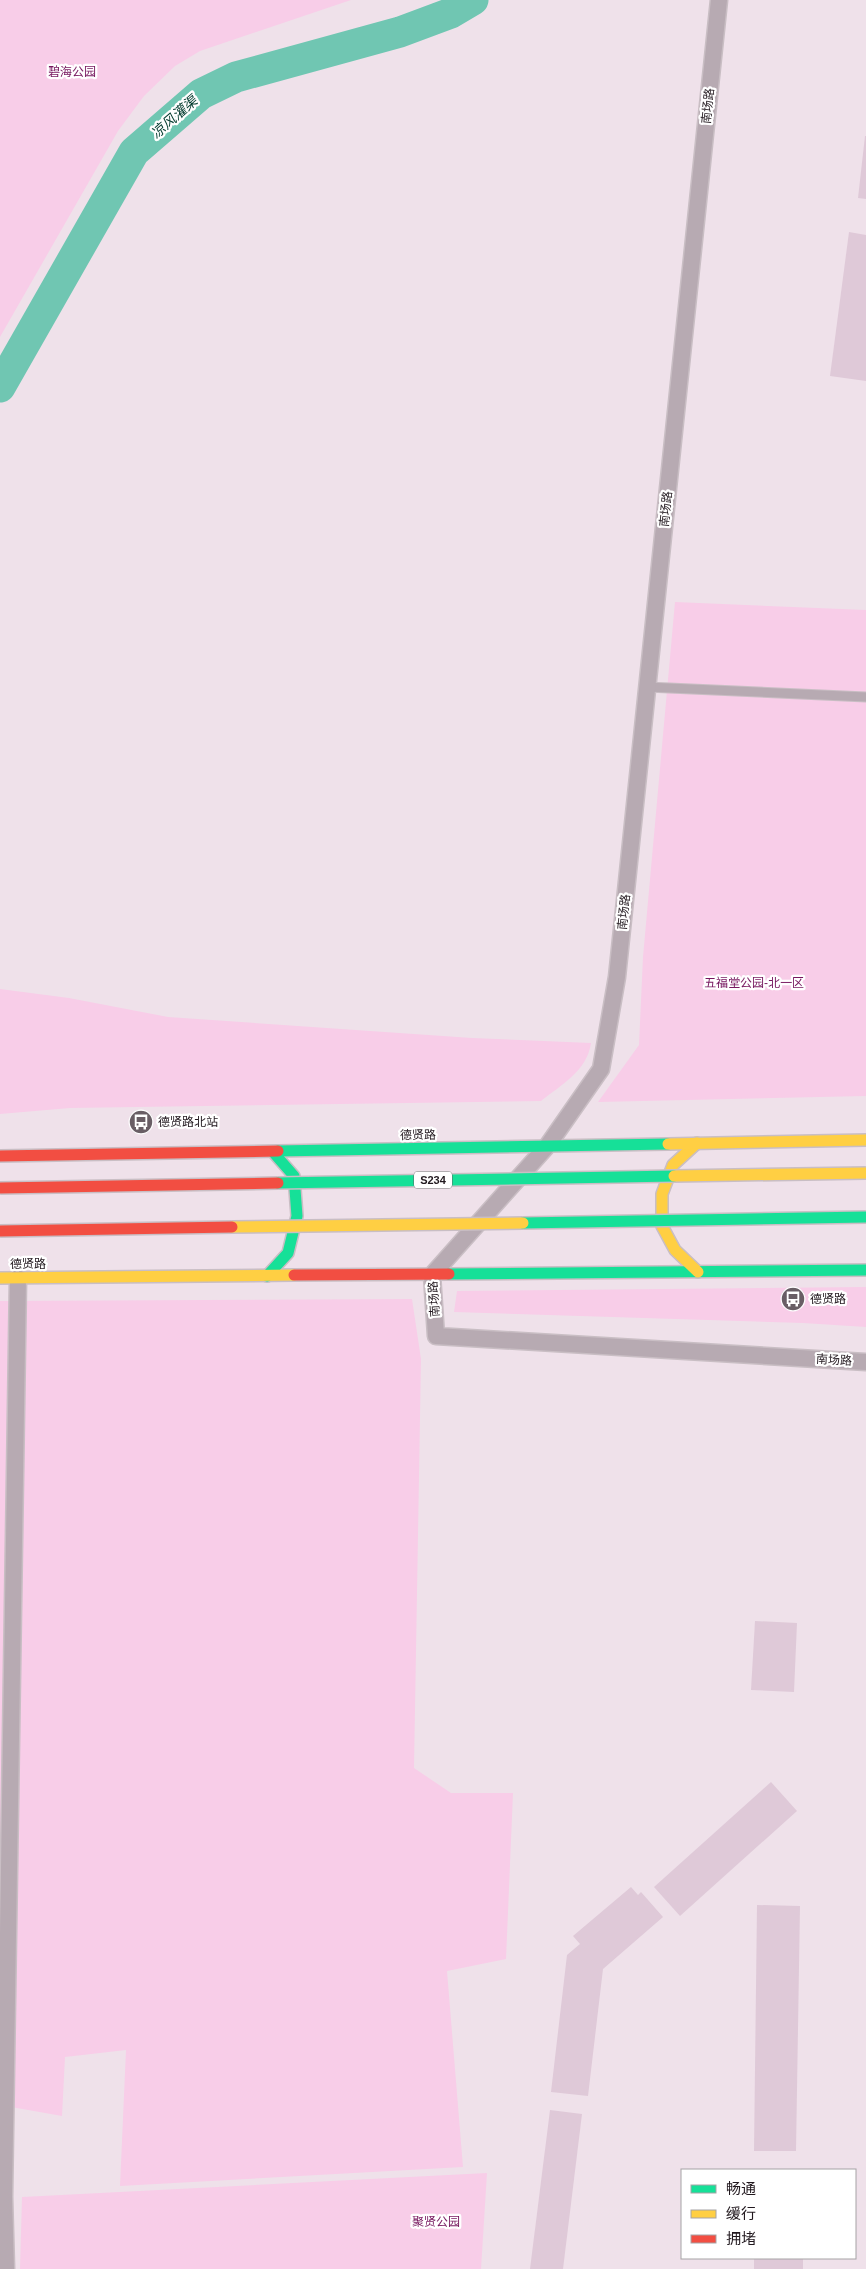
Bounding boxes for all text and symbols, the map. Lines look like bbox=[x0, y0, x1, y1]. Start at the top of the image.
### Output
park label: 碧海公园 bbox=[48, 65, 96, 79]
street label: 南场路 bbox=[699, 87, 717, 125]
water label: 凉风灌渠 bbox=[148, 91, 202, 141]
street label: 南场路 bbox=[657, 490, 675, 528]
street label: 南场路 bbox=[615, 893, 633, 931]
park label: 五福堂公园-北一区 bbox=[704, 976, 804, 990]
bus stop icon: 德贤路北站 bbox=[128, 1109, 154, 1135]
place label: 德贤路北站 bbox=[158, 1115, 218, 1129]
street label: 德贤路 bbox=[400, 1128, 436, 1142]
road number: S234 bbox=[414, 1172, 452, 1188]
street label: 德贤路 bbox=[10, 1257, 46, 1271]
street label: 南场路 bbox=[426, 1281, 442, 1317]
bus stop icon: 德贤路 bbox=[780, 1286, 806, 1312]
place label: 德贤路 bbox=[810, 1292, 846, 1306]
street label: 南场路 bbox=[816, 1352, 852, 1368]
legend bbox=[681, 2169, 856, 2259]
text: 畅通 bbox=[726, 2180, 756, 2197]
text: 缓行 bbox=[726, 2205, 756, 2222]
park label: 聚贤公园 bbox=[412, 2215, 460, 2229]
text: 拥堵 bbox=[726, 2230, 756, 2247]

